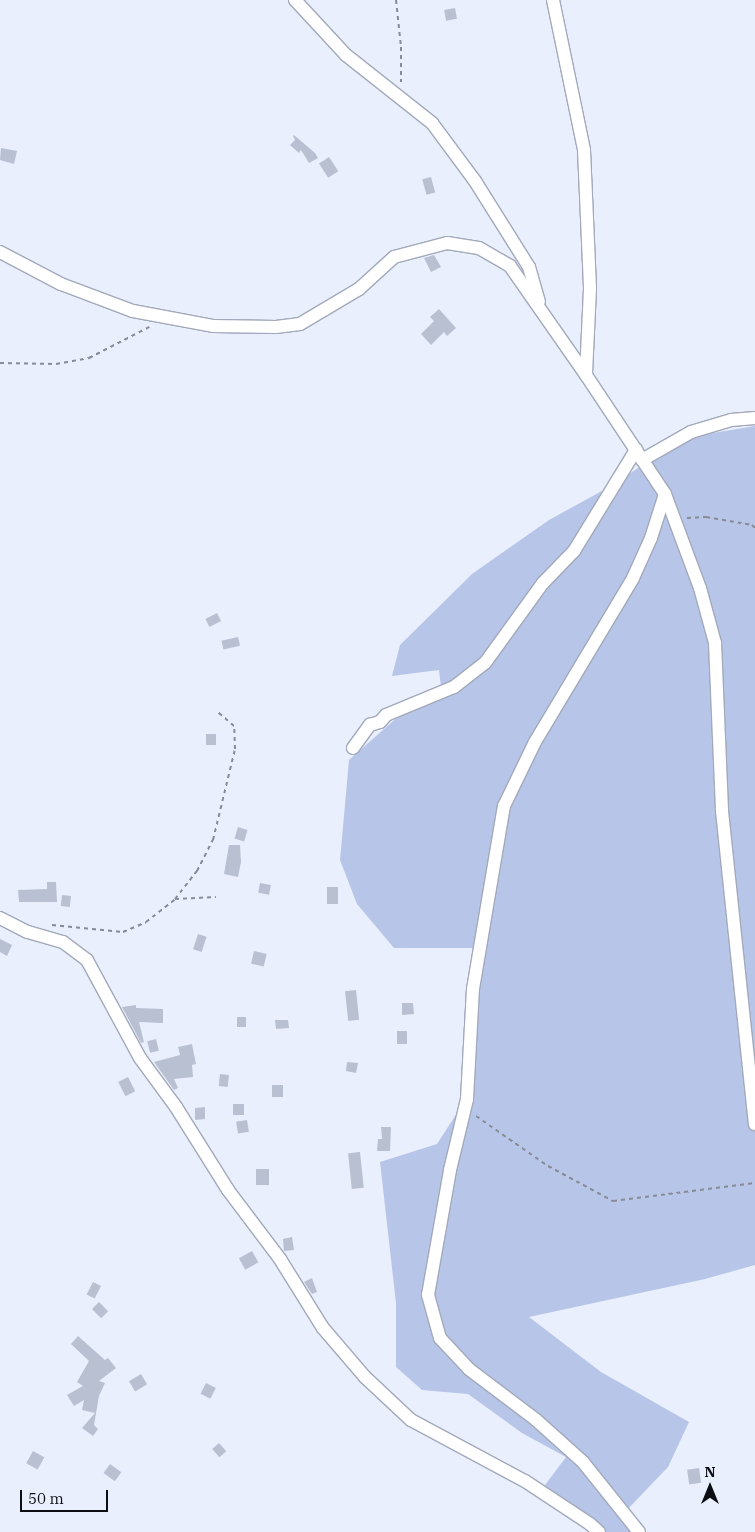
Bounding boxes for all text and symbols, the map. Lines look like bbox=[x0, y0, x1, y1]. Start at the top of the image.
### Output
north arrow bbox=[685, 1462, 735, 1512]
text: N bbox=[704, 1463, 716, 1481]
scale bar bbox=[22, 1480, 110, 1512]
text: 50 m bbox=[28, 1489, 64, 1508]

